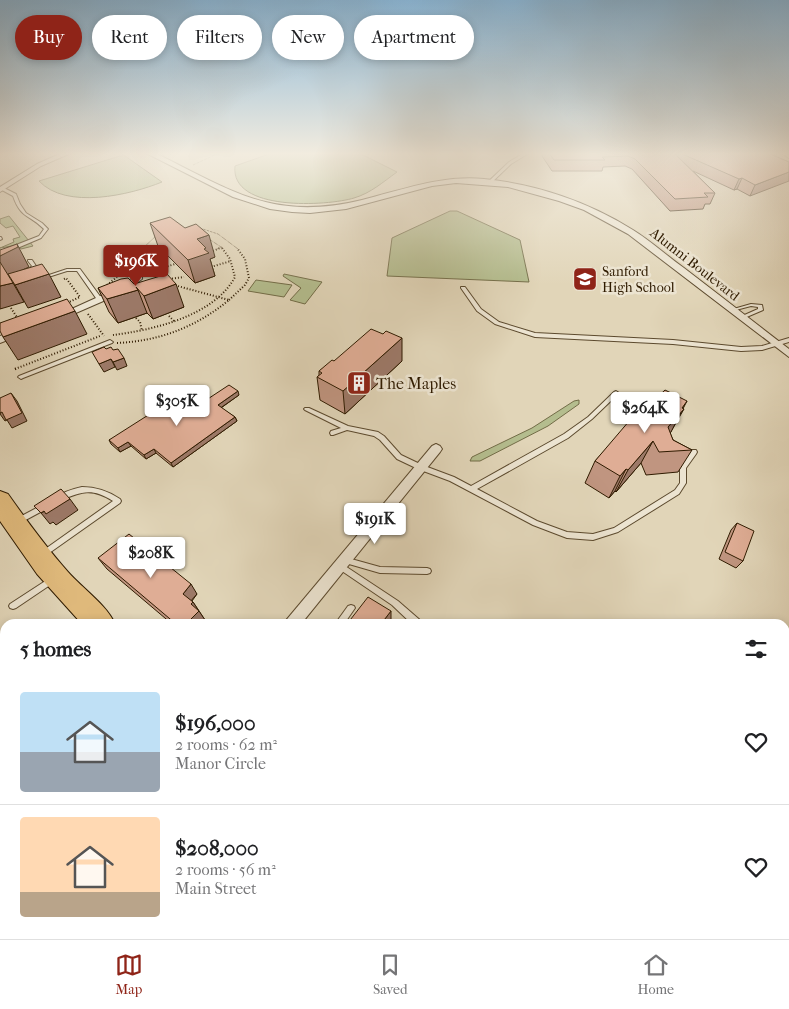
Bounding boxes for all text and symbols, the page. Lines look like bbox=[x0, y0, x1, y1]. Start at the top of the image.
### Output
chip: Buy bbox=[15, 15, 82, 60]
chip: Rent bbox=[92, 15, 167, 60]
chip: Filters bbox=[177, 15, 262, 60]
chip: New bbox=[272, 15, 344, 60]
chip: Apartment bbox=[354, 15, 474, 60]
street label: Alumni Boulevard bbox=[646, 224, 743, 305]
pin: $196K bbox=[101, 244, 171, 287]
text: $196K bbox=[114, 251, 158, 270]
place label: Sanford High School bbox=[602, 263, 675, 296]
school or university icon: Sanford High School bbox=[572, 266, 598, 292]
building icon: The Maples bbox=[346, 370, 372, 396]
place label: The Maples bbox=[376, 374, 456, 393]
pin: $305K bbox=[142, 384, 212, 427]
text: $305K bbox=[156, 391, 198, 410]
pin: $264K bbox=[610, 392, 680, 434]
text: $264K bbox=[622, 398, 668, 417]
pin: $191K bbox=[340, 502, 410, 545]
text: $191K bbox=[355, 509, 395, 528]
pin: $208K bbox=[116, 536, 186, 579]
text: $208K bbox=[128, 543, 174, 562]
icon: filters bbox=[742, 635, 770, 663]
text: 5 homes bbox=[20, 637, 91, 661]
text: $196,000 bbox=[175, 711, 256, 735]
icon: home bbox=[60, 712, 120, 772]
icon: heart bbox=[742, 728, 770, 756]
text: 2 rooms · 62 m² bbox=[175, 735, 277, 754]
text: Manor Circle bbox=[175, 754, 266, 773]
text: $208,000 bbox=[175, 836, 259, 860]
icon: home bbox=[60, 837, 120, 897]
icon: heart bbox=[742, 853, 770, 881]
text: 2 rooms · 56 m² bbox=[175, 860, 276, 879]
text: Main Street bbox=[175, 879, 257, 898]
tab: Map bbox=[115, 951, 143, 998]
tab: Saved bbox=[373, 951, 408, 998]
tab: Home bbox=[638, 951, 674, 998]

